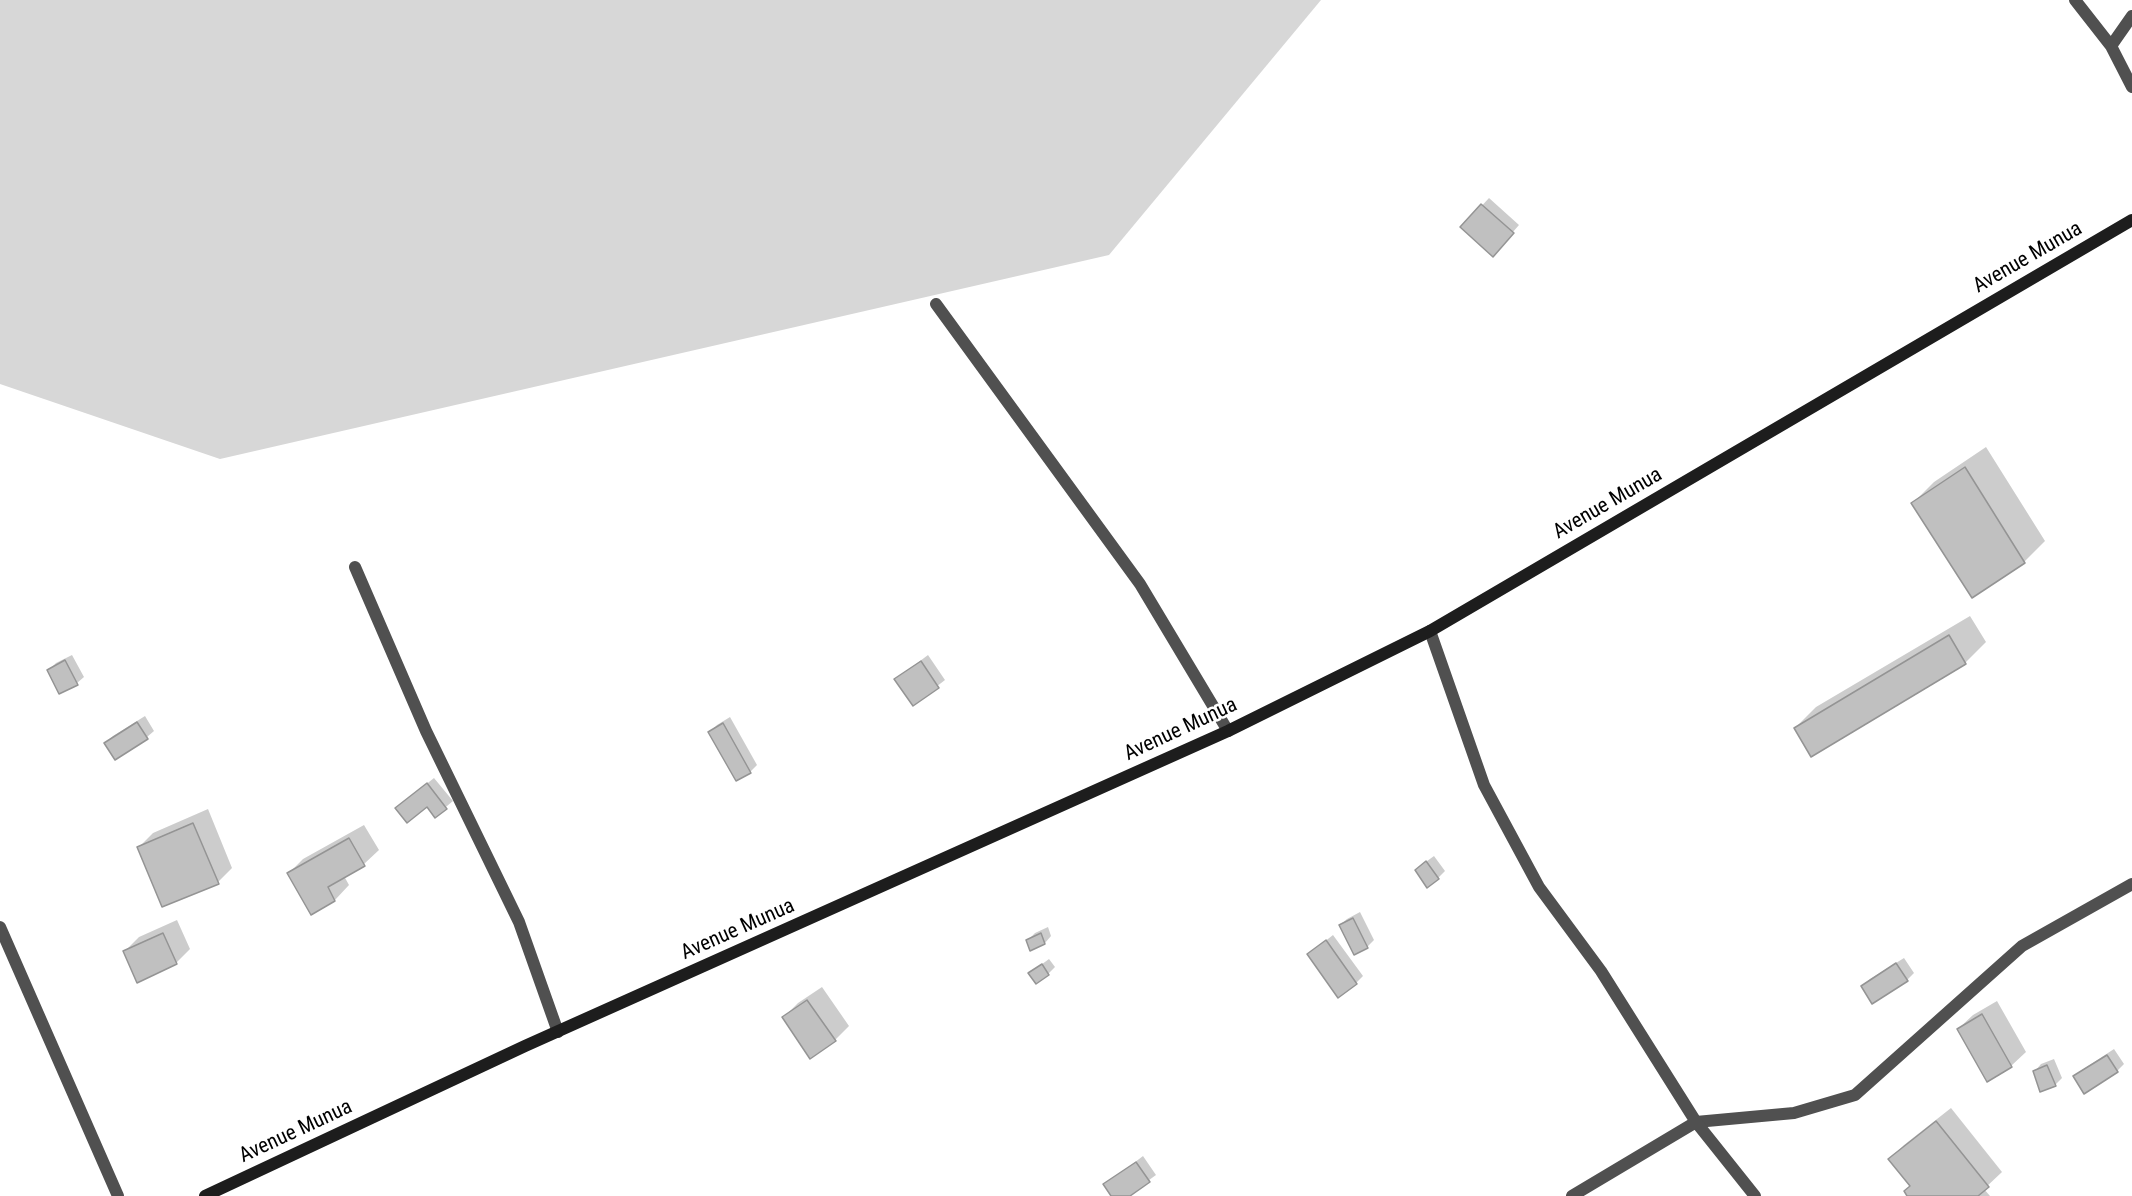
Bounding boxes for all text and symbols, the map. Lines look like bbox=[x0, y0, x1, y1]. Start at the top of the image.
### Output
street label: Avenue Munua bbox=[1969, 217, 2087, 299]
street label: Avenue Munua bbox=[1549, 463, 1667, 545]
street label: Avenue Munua bbox=[1121, 693, 1241, 767]
street label: Avenue Munua bbox=[677, 894, 799, 966]
street label: Avenue Munua bbox=[236, 1095, 356, 1169]

